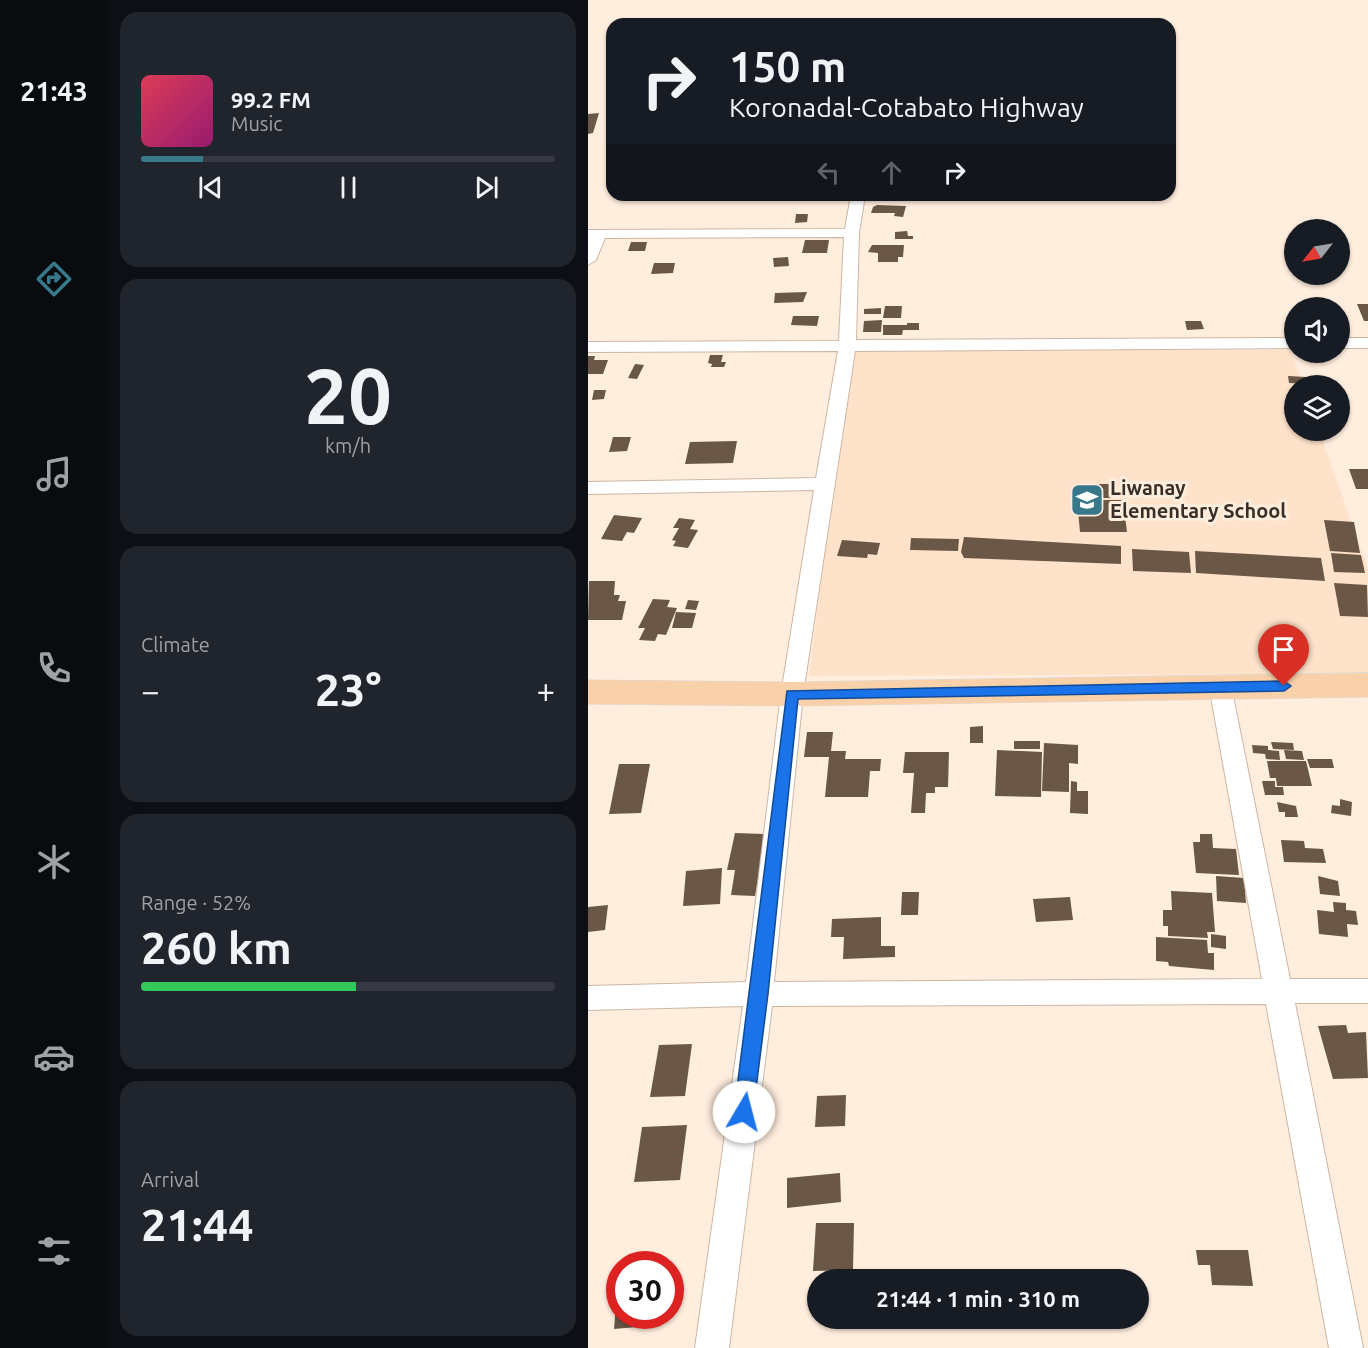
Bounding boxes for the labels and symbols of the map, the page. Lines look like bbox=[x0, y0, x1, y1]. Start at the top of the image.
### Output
north arrow bbox=[1284, 219, 1350, 285]
place label: Liwanay Elementary School bbox=[1110, 476, 1286, 522]
school or university icon: Liwanay Elementary School bbox=[1069, 482, 1105, 518]
pin bbox=[1258, 624, 1309, 686]
position arrow bbox=[712, 1080, 776, 1144]
speed limit sign: 30 bbox=[606, 1251, 684, 1329]

